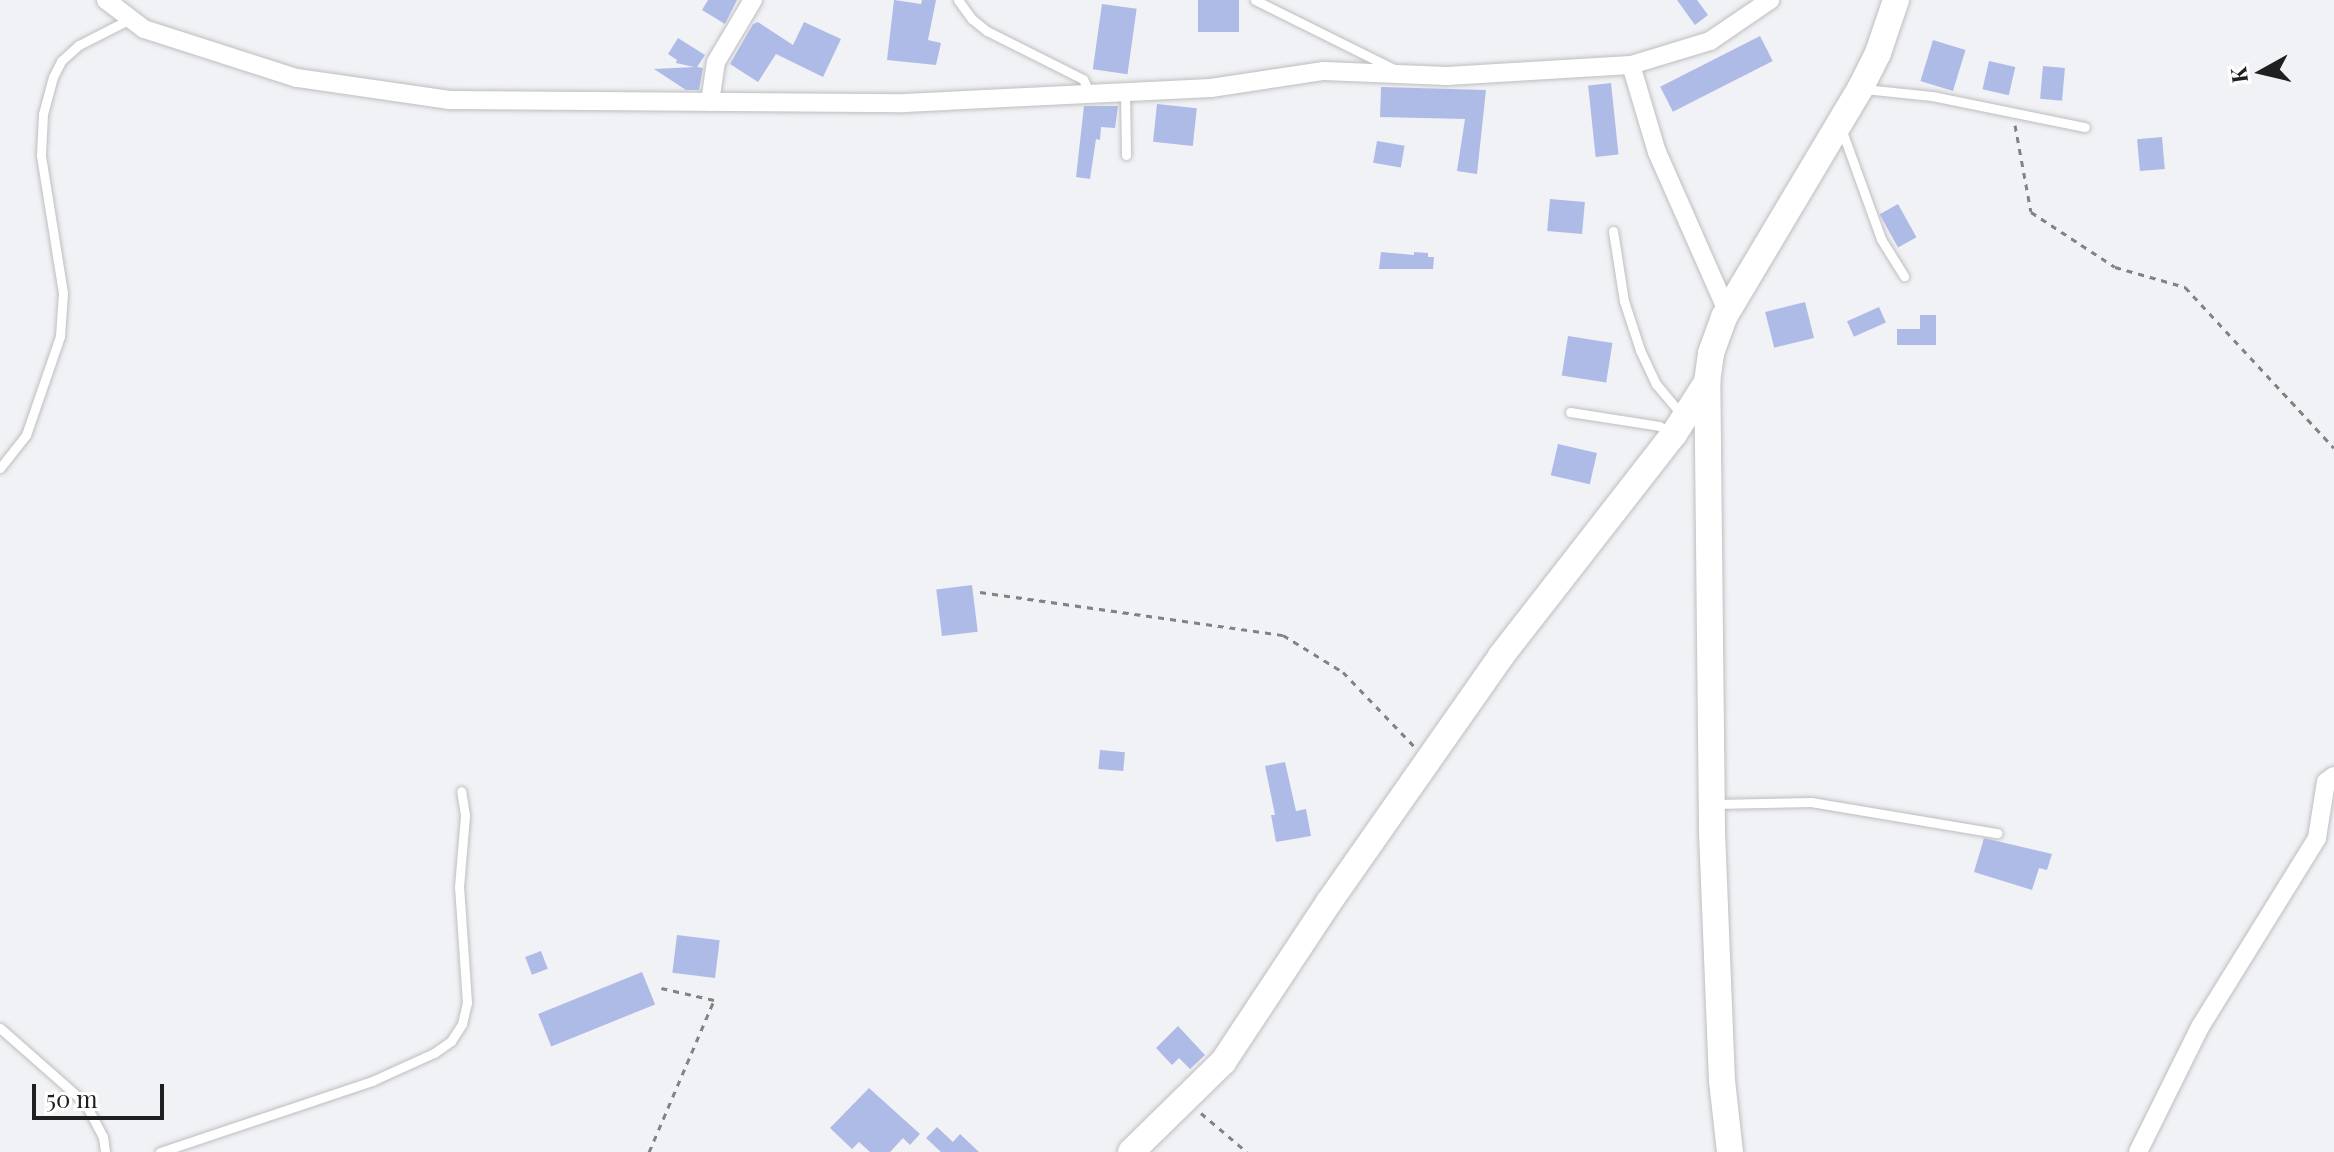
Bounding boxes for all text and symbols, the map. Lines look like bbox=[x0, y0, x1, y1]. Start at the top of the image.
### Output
north arrow bbox=[2222, 32, 2302, 112]
text: K bbox=[2222, 65, 2254, 85]
scale bar bbox=[36, 1068, 168, 1118]
text: 50 m bbox=[46, 1082, 98, 1114]

